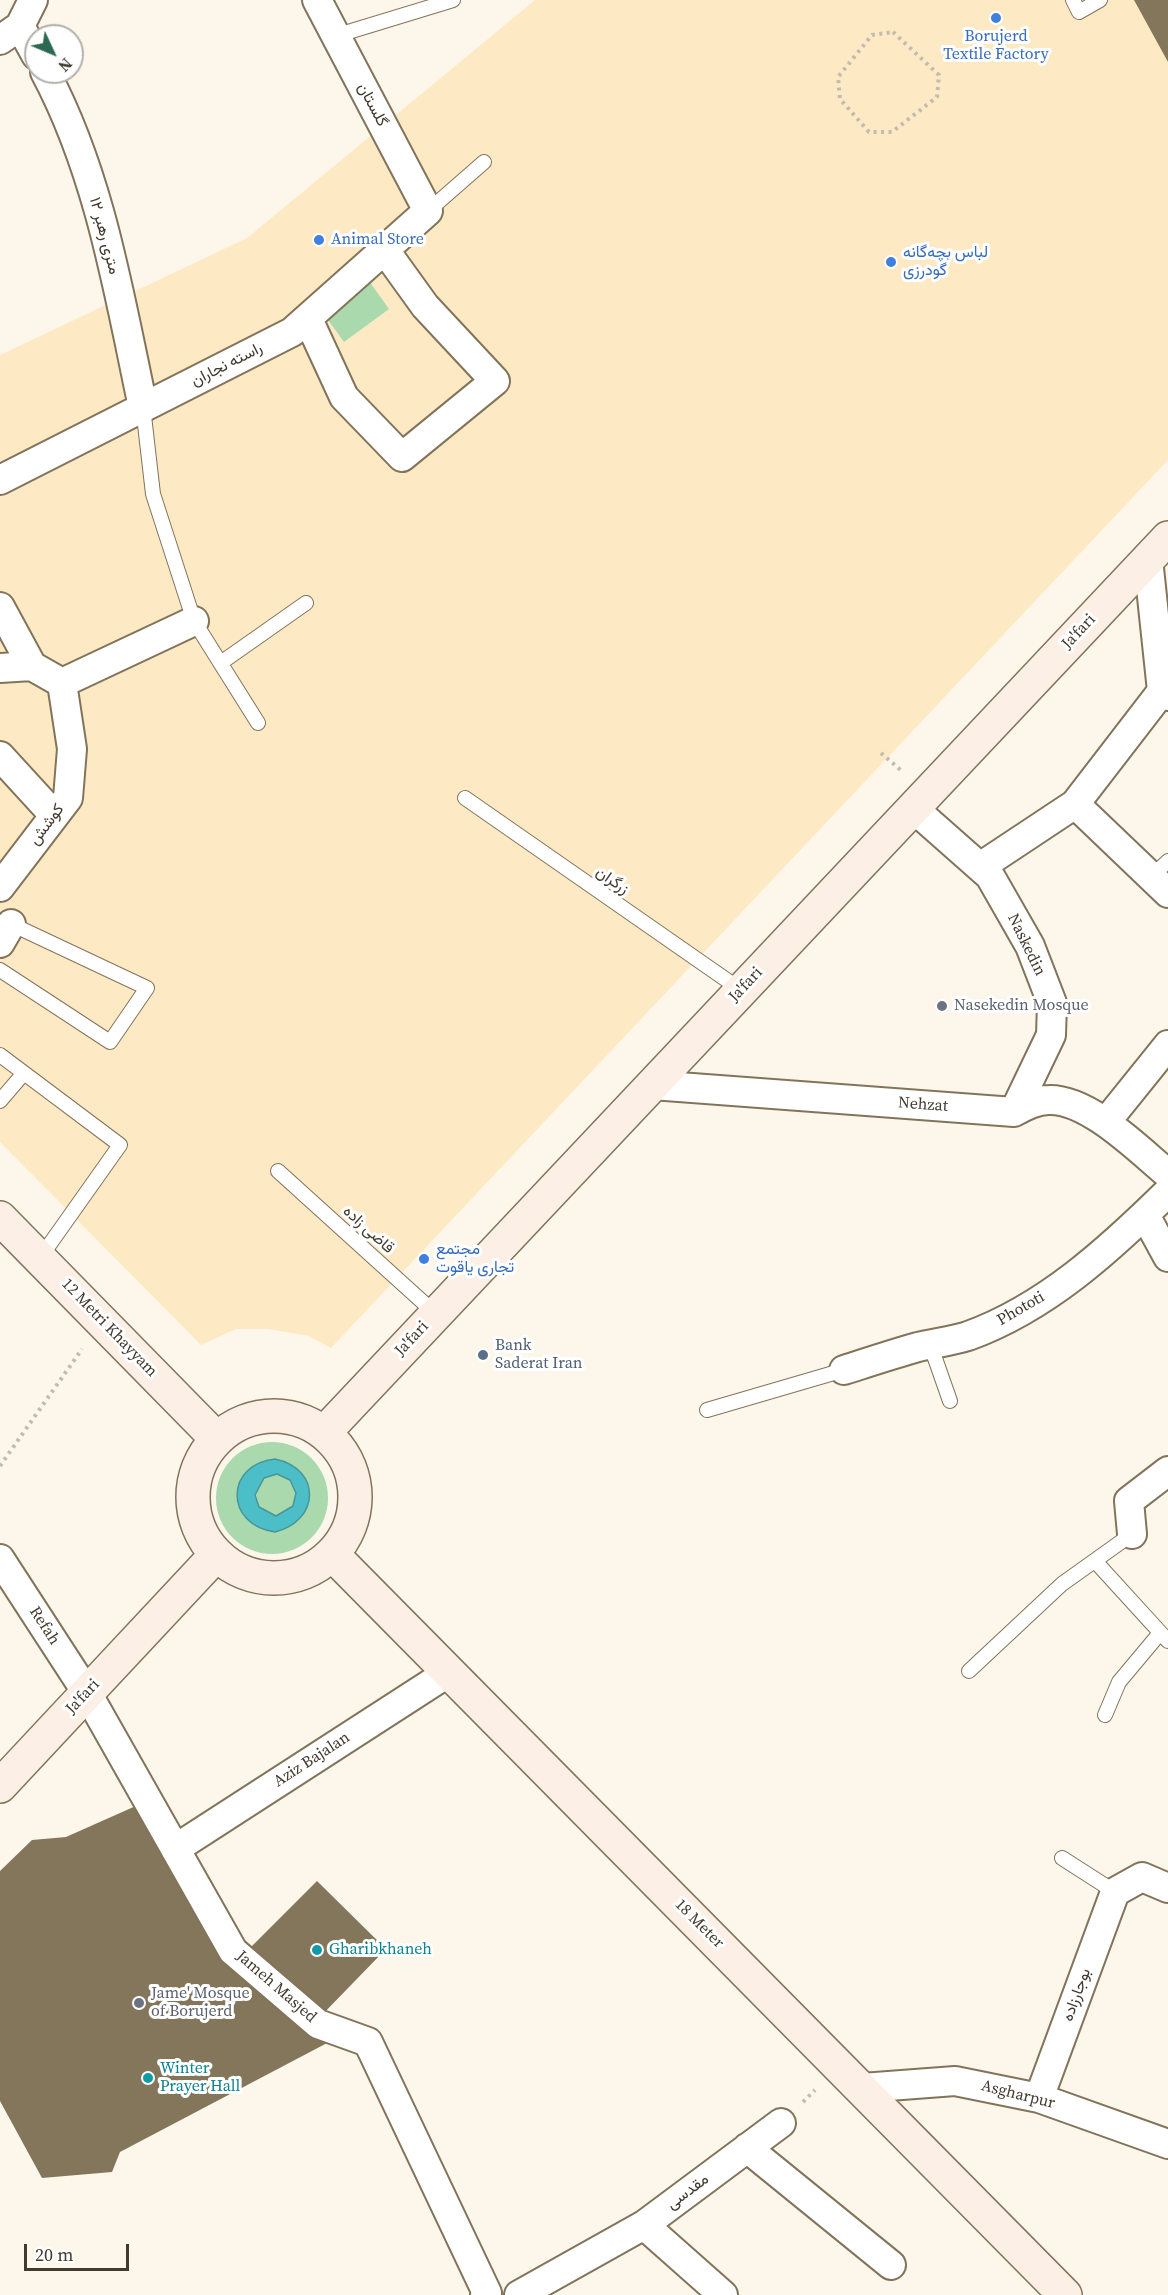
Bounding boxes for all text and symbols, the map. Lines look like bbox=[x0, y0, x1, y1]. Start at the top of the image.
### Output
marker: Borujerd Textile Factory bbox=[989, 11, 1003, 25]
north arrow bbox=[24, 24, 84, 84]
place label: Borujerd Textile Factory bbox=[943, 27, 1049, 65]
text: N bbox=[54, 53, 77, 77]
street label: گلستان bbox=[353, 80, 391, 130]
street label: ۱۲ متری رهبر bbox=[84, 195, 124, 277]
place label: Animal Store bbox=[331, 230, 424, 250]
marker: Animal Store bbox=[312, 233, 326, 247]
place label: لباس بچه‌گانه گودرزی bbox=[903, 243, 988, 281]
marker: لباس بچه‌گانه گودرزی bbox=[884, 255, 898, 269]
street label: راسته نجاران bbox=[188, 339, 266, 391]
street label: Ja'fari bbox=[1058, 610, 1100, 654]
street label: کوشش bbox=[25, 801, 69, 849]
street label: زرگران bbox=[592, 863, 632, 899]
street label: Naskedin bbox=[1003, 911, 1049, 979]
street label: Ja'fari bbox=[725, 963, 767, 1007]
place label: Nasekedin Mosque bbox=[954, 996, 1089, 1016]
marker: Nasekedin Mosque bbox=[935, 999, 949, 1013]
street label: Nehzat bbox=[897, 1094, 949, 1116]
street label: قاضی زاده bbox=[338, 1202, 398, 1258]
place label: مجتمع تجاری یاقوت bbox=[436, 1240, 514, 1278]
marker: مجتمع تجاری یاقوت bbox=[417, 1252, 431, 1266]
street label: 12 Metri Khayyam bbox=[57, 1275, 161, 1381]
street label: Phototi bbox=[994, 1288, 1048, 1330]
street label: Ja'fari bbox=[391, 1317, 433, 1361]
place label: Bank Saderat Iran bbox=[495, 1336, 583, 1374]
marker: Bank Saderat Iran bbox=[476, 1348, 490, 1362]
street label: Refah bbox=[25, 1603, 63, 1649]
street label: Ja'fari bbox=[62, 1675, 104, 1719]
street label: Aziz Bajalan bbox=[270, 1728, 354, 1792]
street label: 18 Meter bbox=[670, 1895, 728, 1953]
place label: Gharibkhaneh bbox=[329, 1940, 432, 1960]
marker: Gharibkhaneh bbox=[310, 1943, 324, 1957]
street label: Jameh Masjed bbox=[232, 1947, 320, 2027]
street label: بوجارزاده bbox=[1059, 1966, 1095, 2024]
place label: Jame' Mosque of Borujerd bbox=[151, 1984, 250, 2022]
marker: Jame' Mosque of Borujerd bbox=[132, 1996, 146, 2010]
place label: Winter Prayer Hall bbox=[160, 2059, 240, 2097]
marker: Winter Prayer Hall bbox=[141, 2071, 155, 2085]
street label: Asgharpur bbox=[979, 2077, 1057, 2113]
street label: مقدسی bbox=[663, 2170, 713, 2214]
scale bar bbox=[27, 2232, 132, 2270]
text: 20 m bbox=[35, 2242, 73, 2267]

